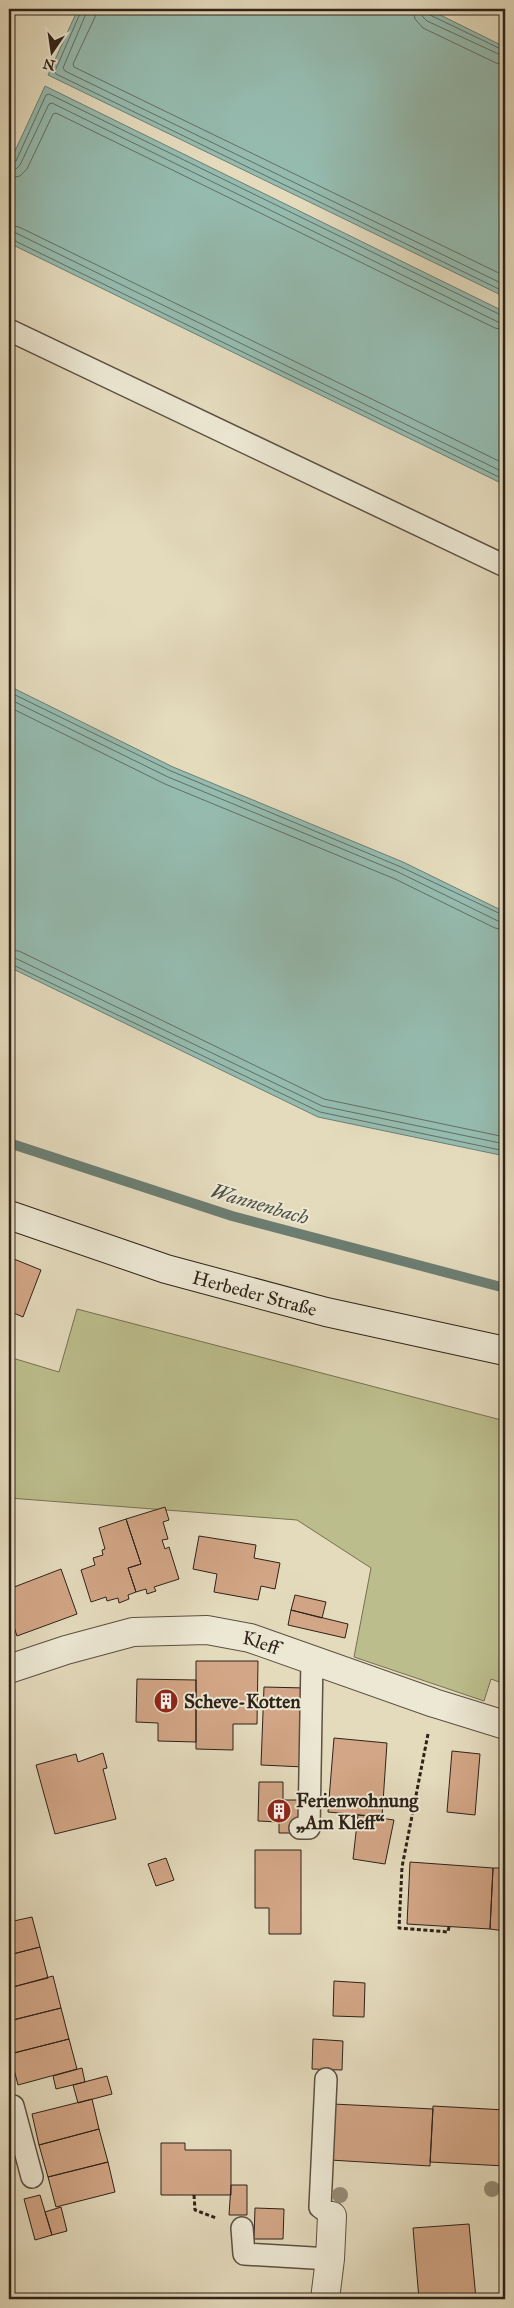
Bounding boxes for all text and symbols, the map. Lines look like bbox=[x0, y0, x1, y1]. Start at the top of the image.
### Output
north arrow bbox=[28, 28, 78, 78]
text: N bbox=[41, 55, 57, 74]
water label: Wannenbach bbox=[208, 1179, 312, 1229]
street label: Herbeder Straße bbox=[190, 1265, 320, 1321]
street label: Kleff bbox=[241, 1625, 286, 1660]
building icon: Scheve-Kotten bbox=[153, 1688, 179, 1714]
place label: Scheve-Kotten bbox=[184, 1690, 301, 1713]
place label: Ferienwohnung „Am Kleff“ bbox=[296, 1789, 419, 1834]
building icon: Ferienwohnung „Am Kleff“ bbox=[266, 1798, 292, 1824]

